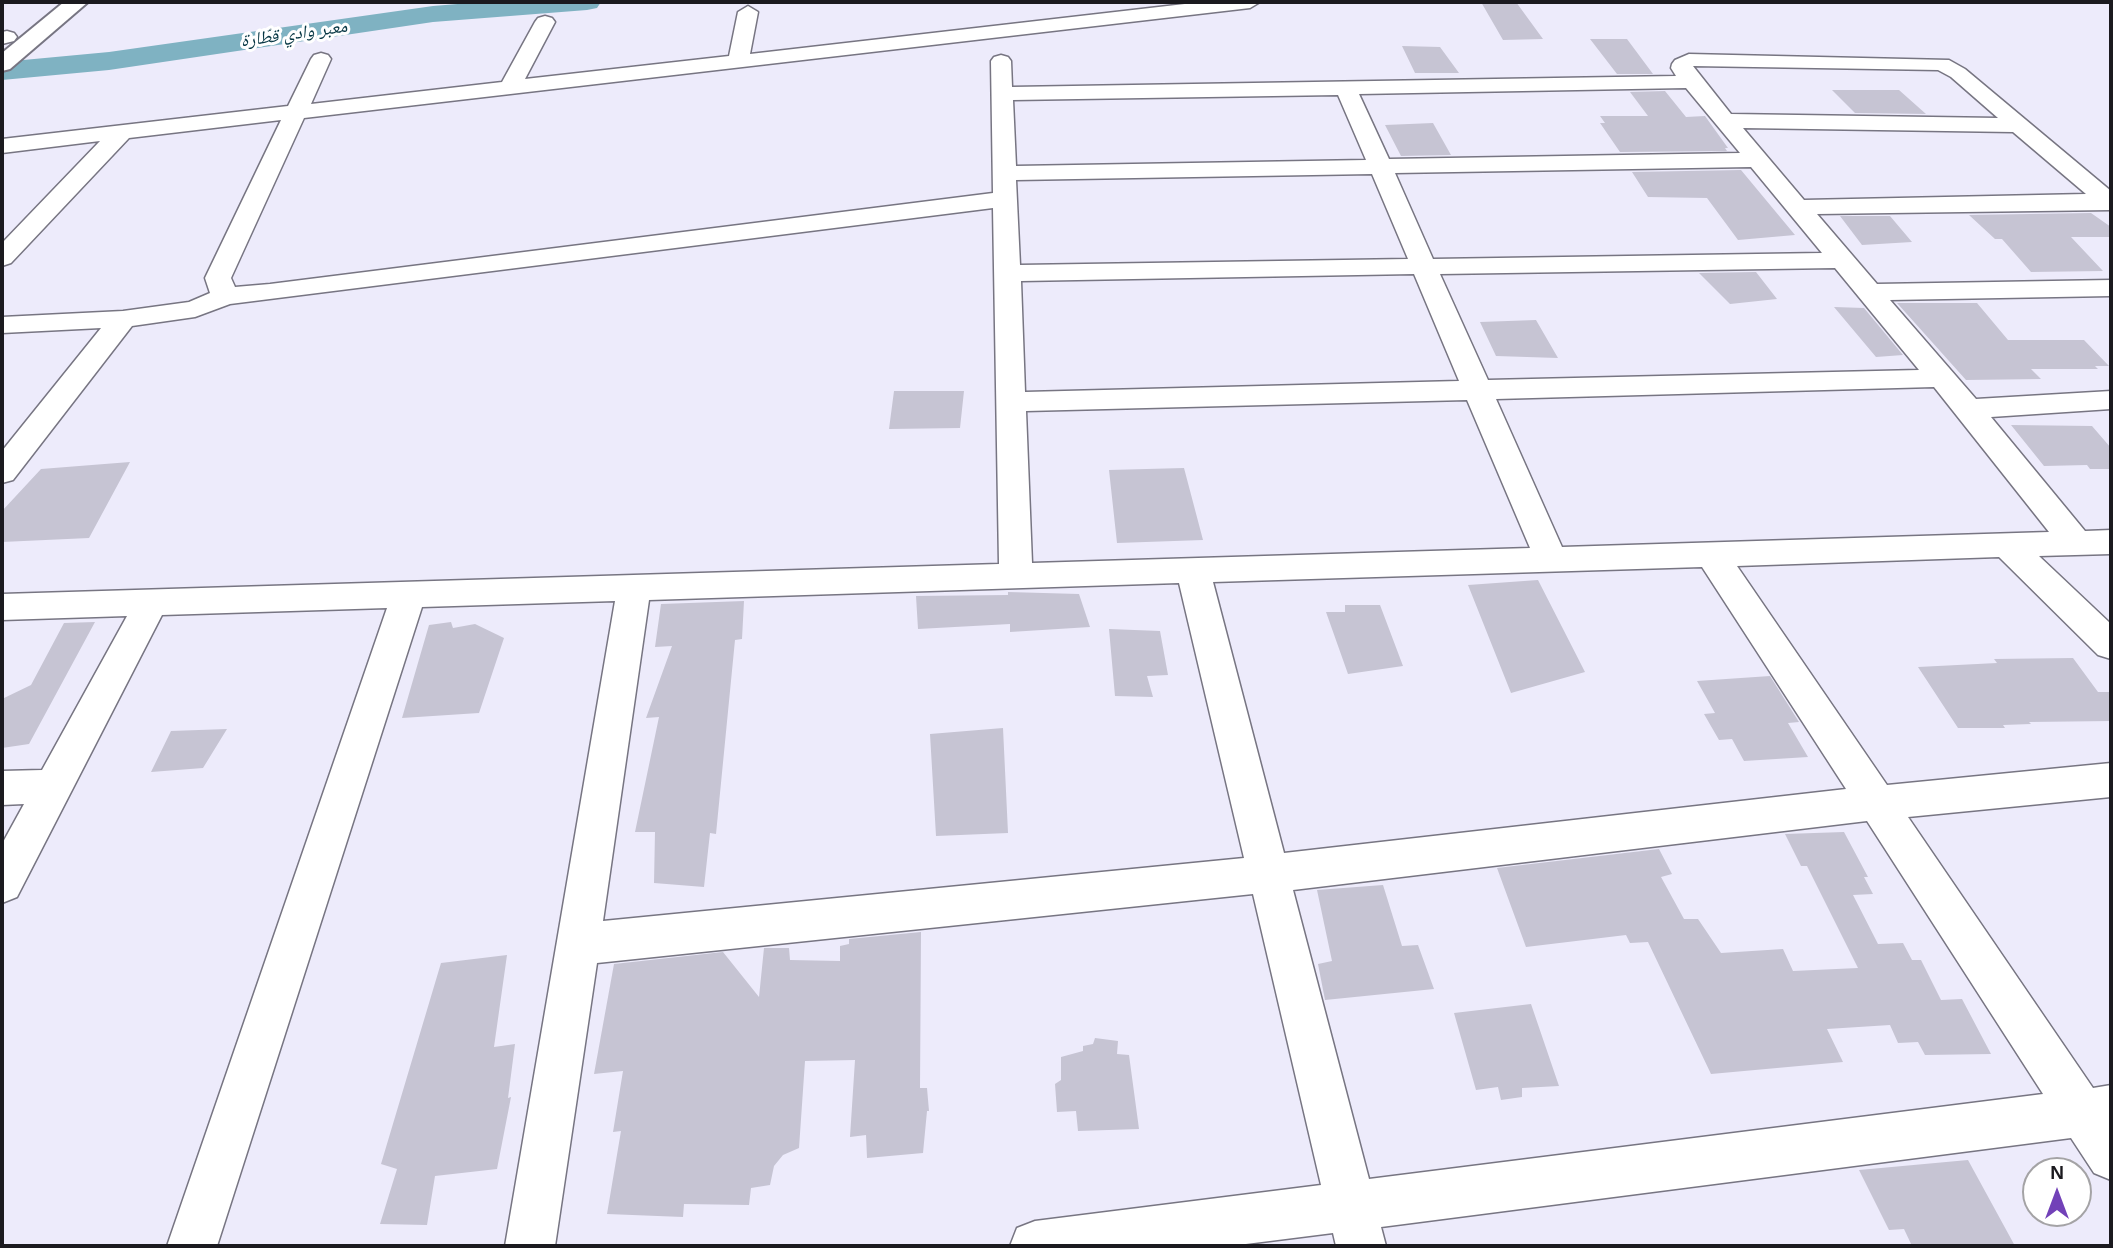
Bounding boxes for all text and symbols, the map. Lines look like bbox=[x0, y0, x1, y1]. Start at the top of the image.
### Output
water label: معبر وادي قطّارة bbox=[239, 16, 349, 52]
north arrow bbox=[2022, 1157, 2092, 1227]
text: N bbox=[2050, 1162, 2064, 1183]

